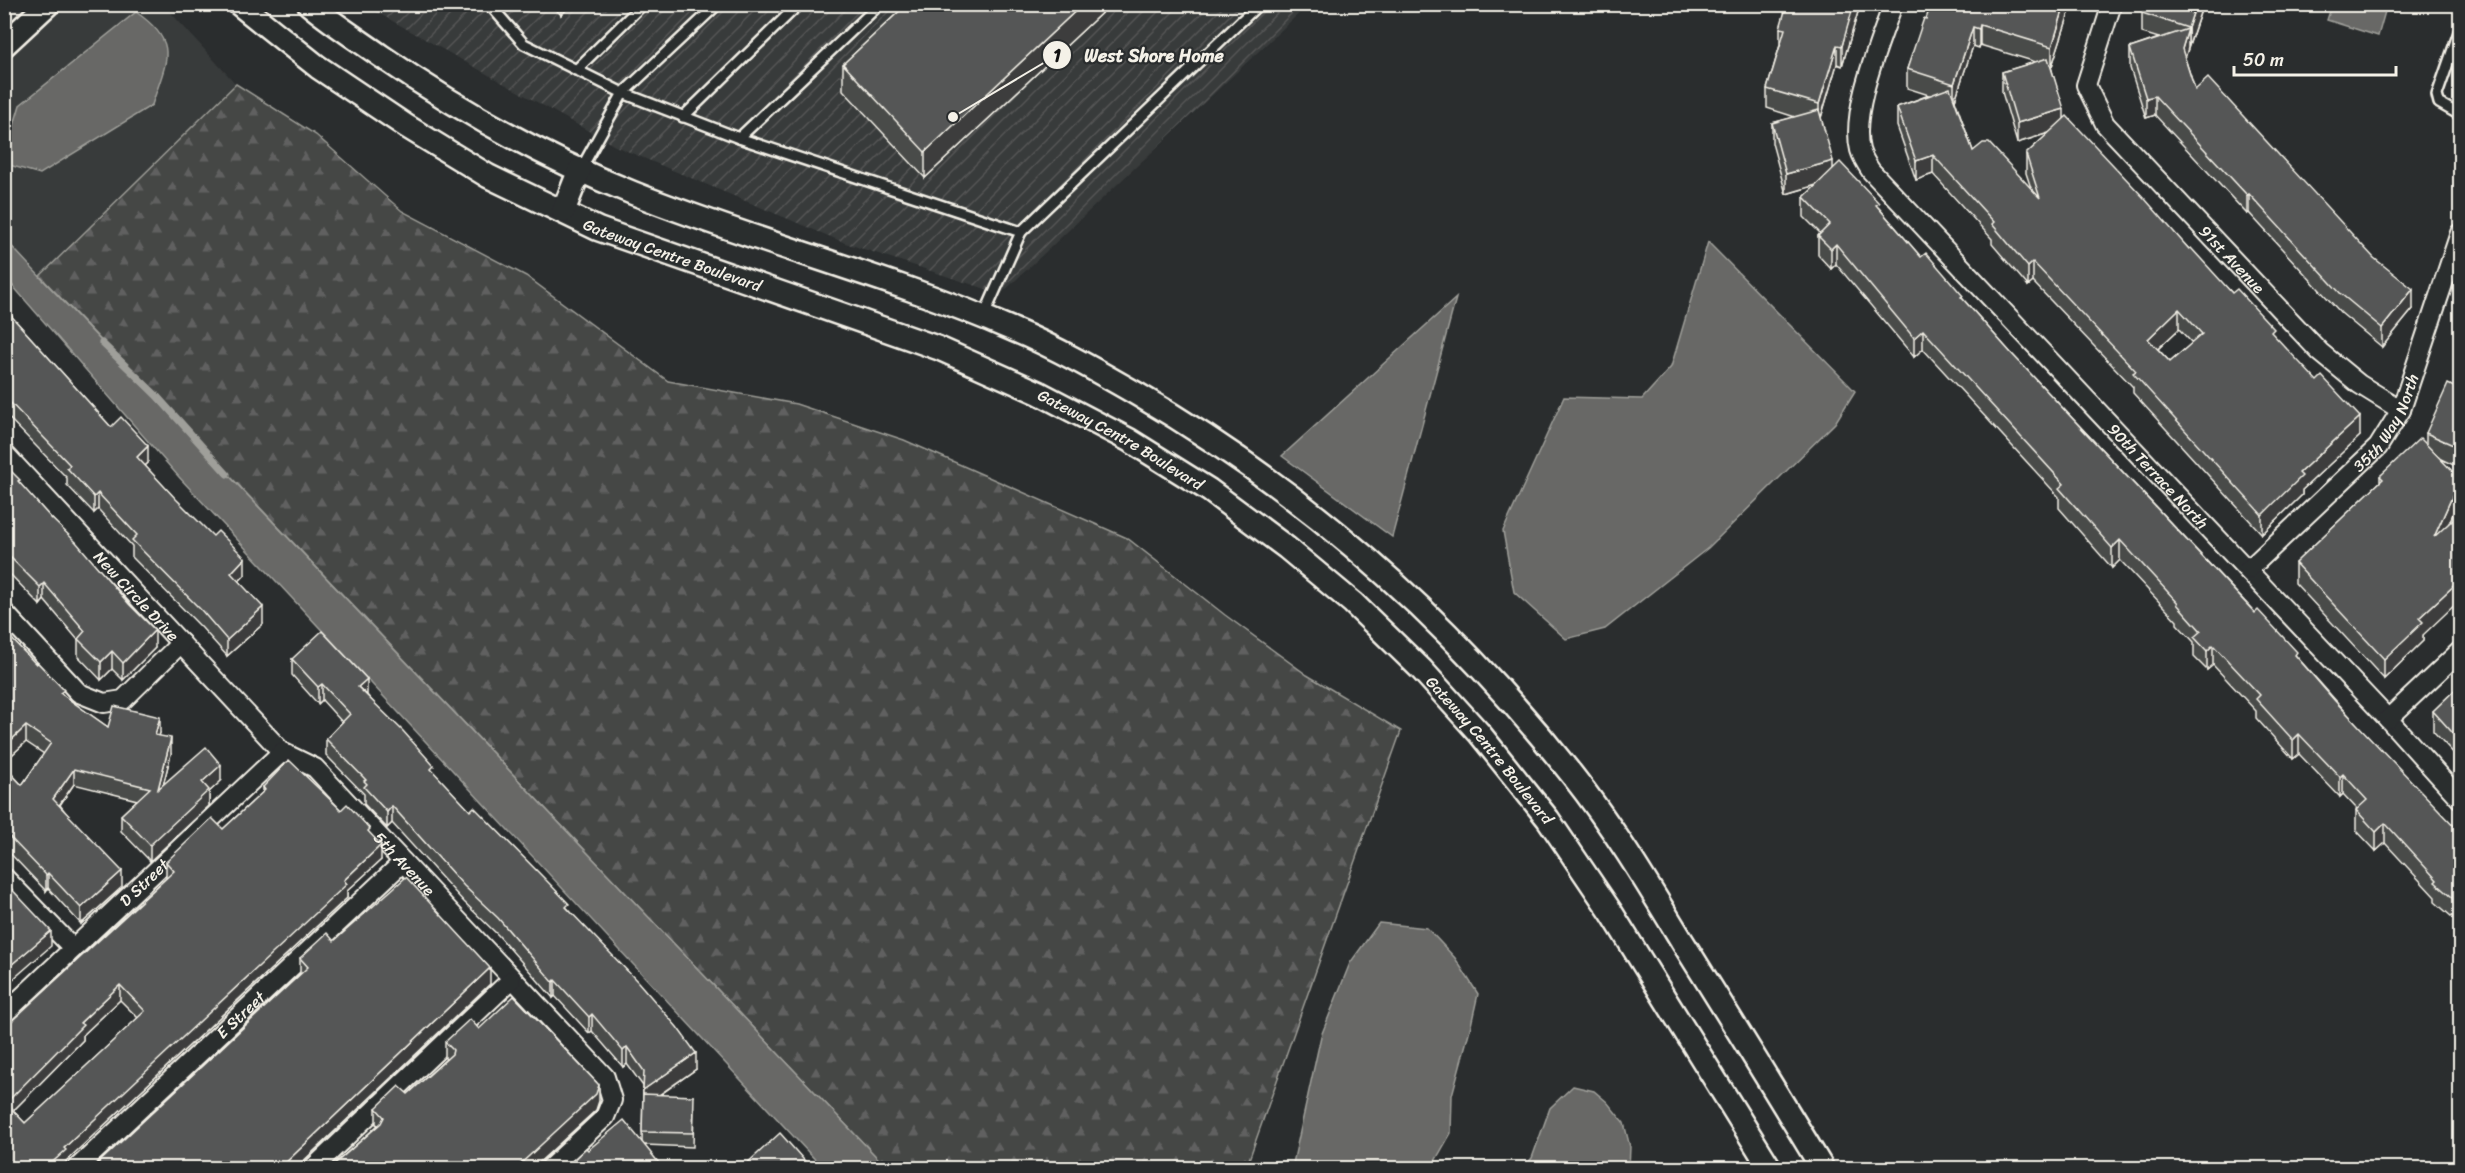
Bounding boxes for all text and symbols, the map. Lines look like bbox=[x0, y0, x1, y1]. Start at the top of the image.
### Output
callout: West Shore Home bbox=[1042, 37, 1236, 73]
scale bar bbox=[2234, 39, 2396, 77]
text: 1 bbox=[1053, 40, 1061, 72]
text: West Shore Home bbox=[1084, 40, 1225, 72]
text: 50 m bbox=[2243, 44, 2284, 76]
street label: Gateway Centre Boulevard bbox=[578, 210, 767, 301]
street label: 91st Avenue bbox=[2192, 218, 2272, 301]
street label: 35th Way North bbox=[2346, 370, 2427, 479]
street label: Gateway Centre Boulevard bbox=[1032, 381, 1211, 499]
street label: 90th Terrace North bbox=[2100, 416, 2216, 536]
street label: New Circle Drive bbox=[86, 544, 187, 649]
street label: Gateway Centre Boulevard bbox=[1418, 669, 1562, 832]
street label: 5th Avenue bbox=[366, 825, 443, 903]
street label: D Street bbox=[112, 851, 176, 914]
street label: E Street bbox=[209, 984, 273, 1046]

